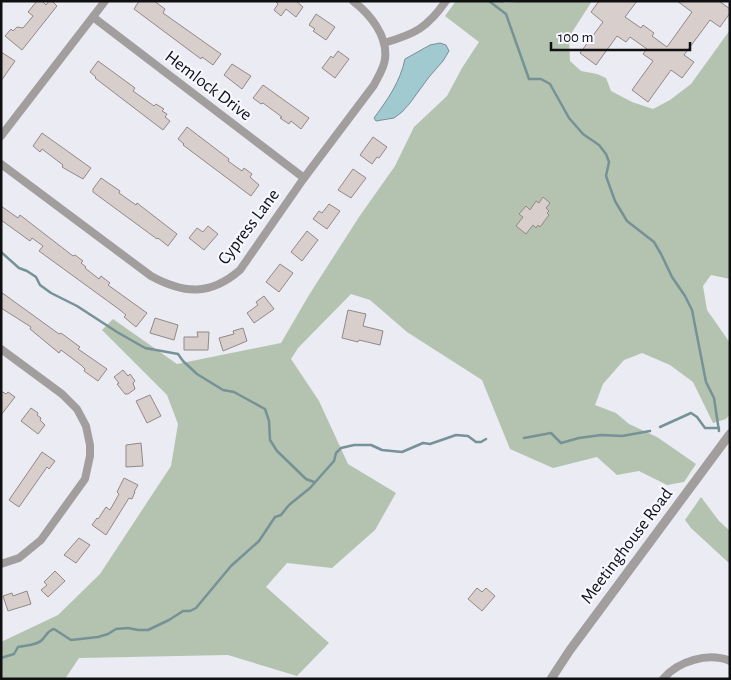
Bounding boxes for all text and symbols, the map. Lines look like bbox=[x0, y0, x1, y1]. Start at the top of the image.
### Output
scale bar bbox=[551, 20, 690, 52]
text: 100 m bbox=[558, 30, 593, 45]
street label: Hemlock Drive bbox=[161, 48, 255, 124]
street label: Cypress Lane bbox=[215, 186, 283, 268]
street label: Meetinghouse Road bbox=[578, 485, 676, 607]

